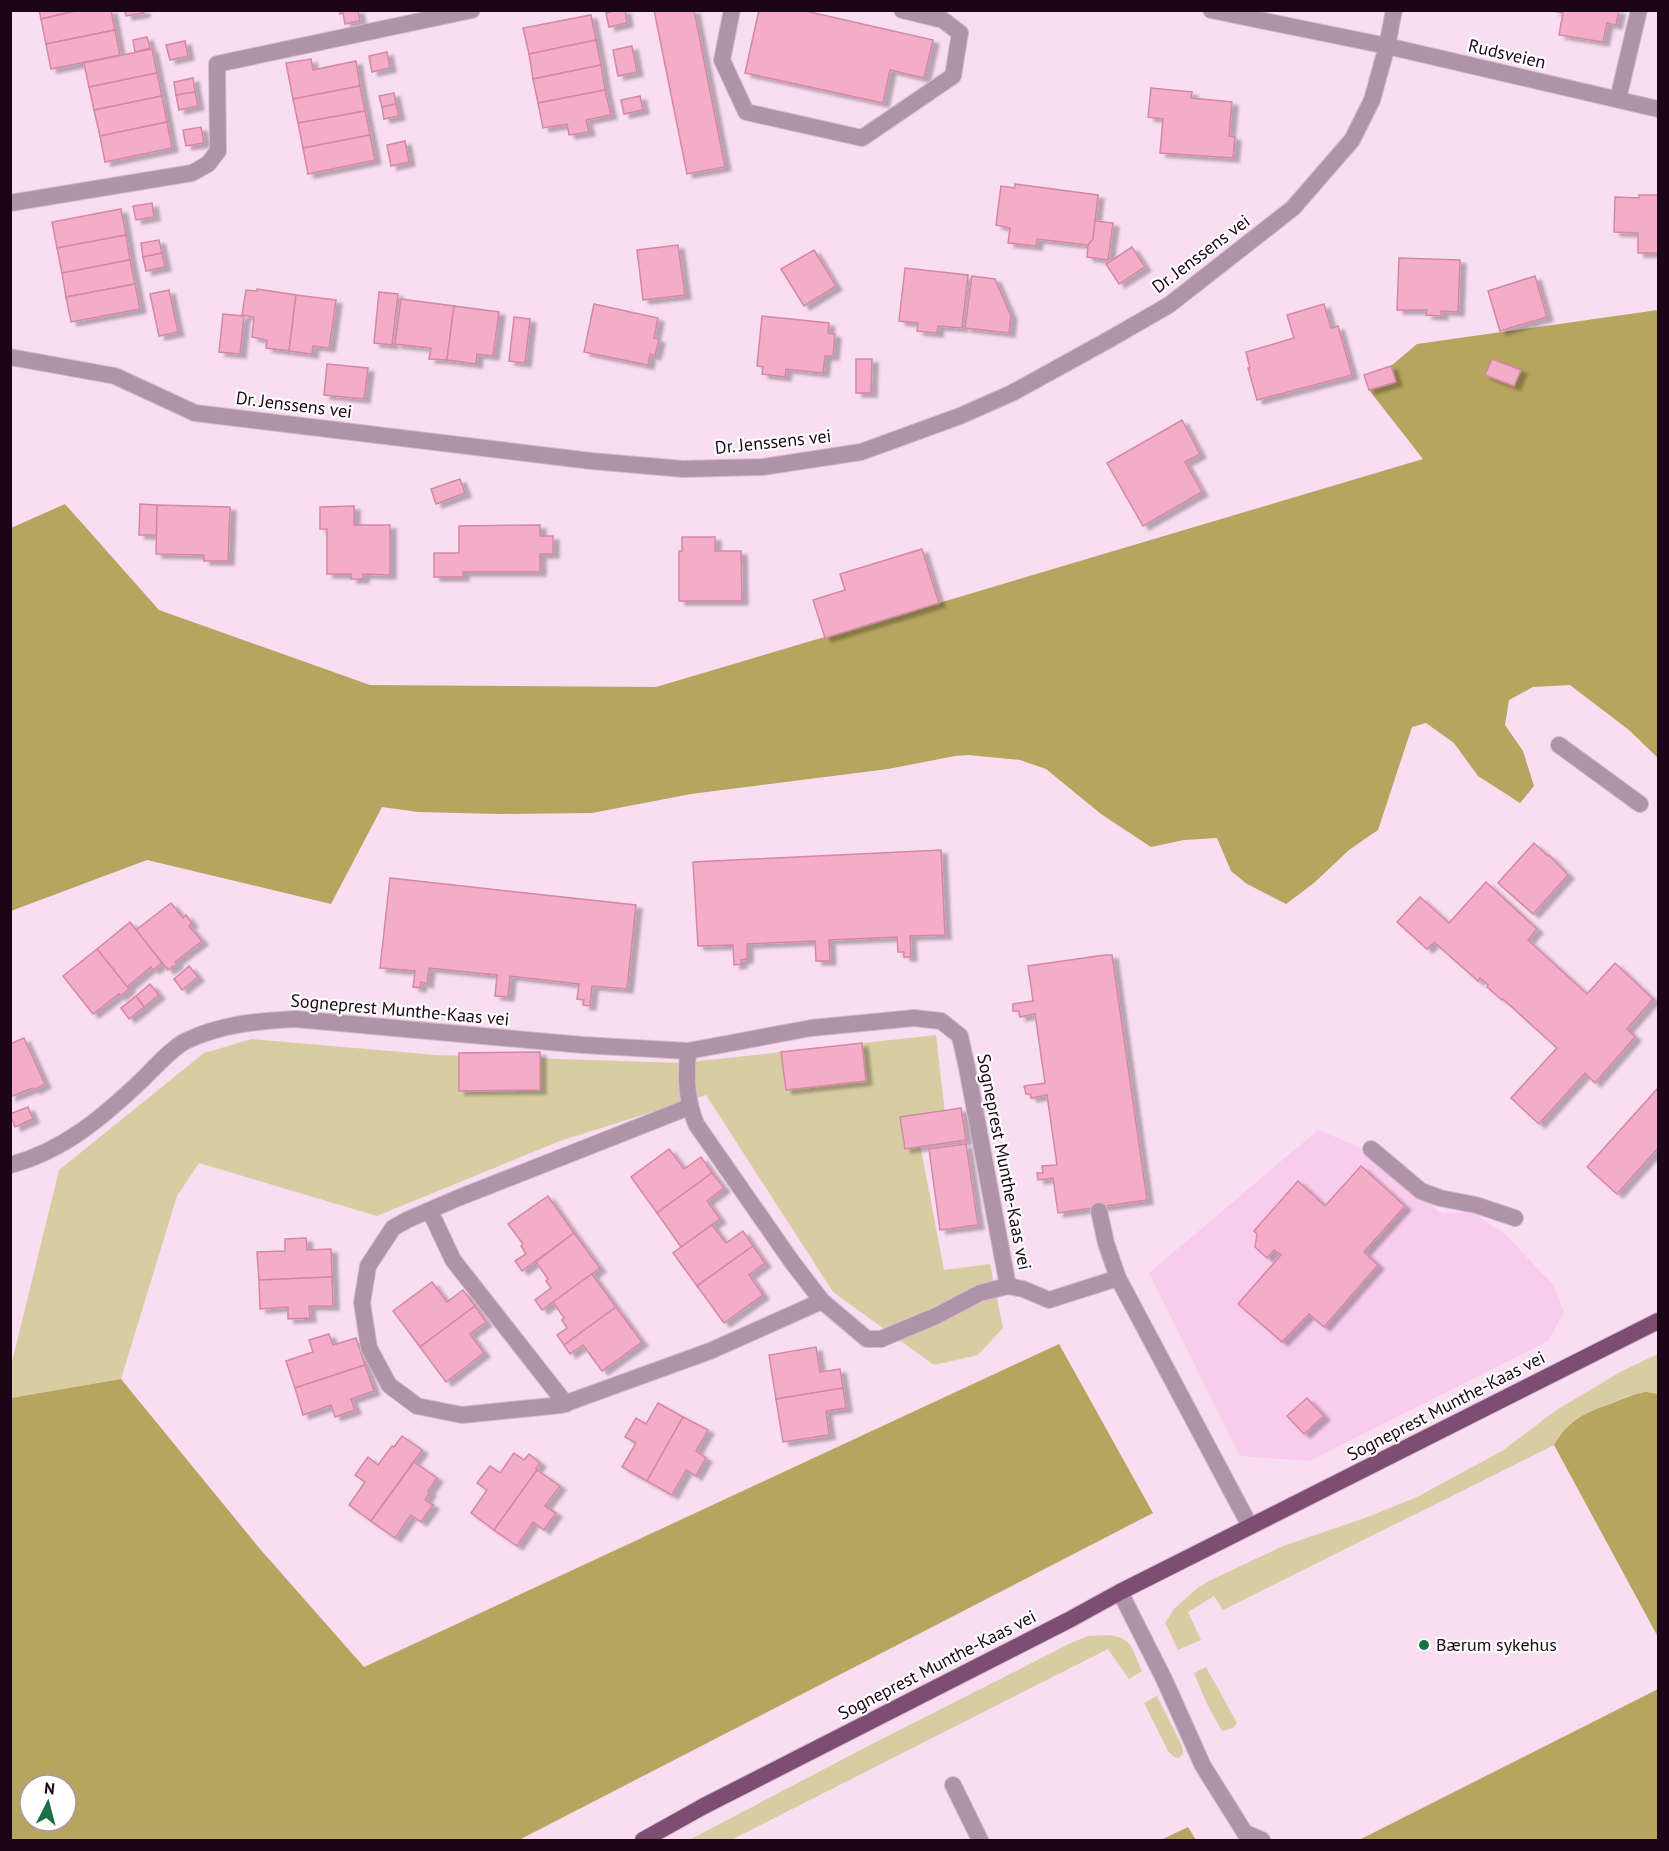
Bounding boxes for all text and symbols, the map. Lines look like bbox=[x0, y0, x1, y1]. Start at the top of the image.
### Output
street label: Rudsveien bbox=[1466, 33, 1548, 74]
street label: Dr. Jenssens vei bbox=[1147, 209, 1254, 298]
street label: Dr. Jenssens vei bbox=[235, 386, 354, 423]
street label: Dr. Jenssens vei bbox=[714, 424, 832, 459]
street label: Sogneprest Munthe-Kaas vei bbox=[290, 988, 510, 1031]
street label: Sogneprest Munthe-Kaas vei bbox=[972, 1052, 1037, 1272]
street label: Sogneprest Munthe-Kaas vei bbox=[1343, 1345, 1549, 1466]
street label: Sogneprest Munthe-Kaas vei bbox=[834, 1604, 1040, 1725]
place label: Bærum sykehus bbox=[1436, 1633, 1557, 1656]
marker: Bærum sykehus bbox=[1417, 1638, 1431, 1652]
north arrow bbox=[18, 1773, 78, 1833]
text: N bbox=[43, 1778, 56, 1799]

